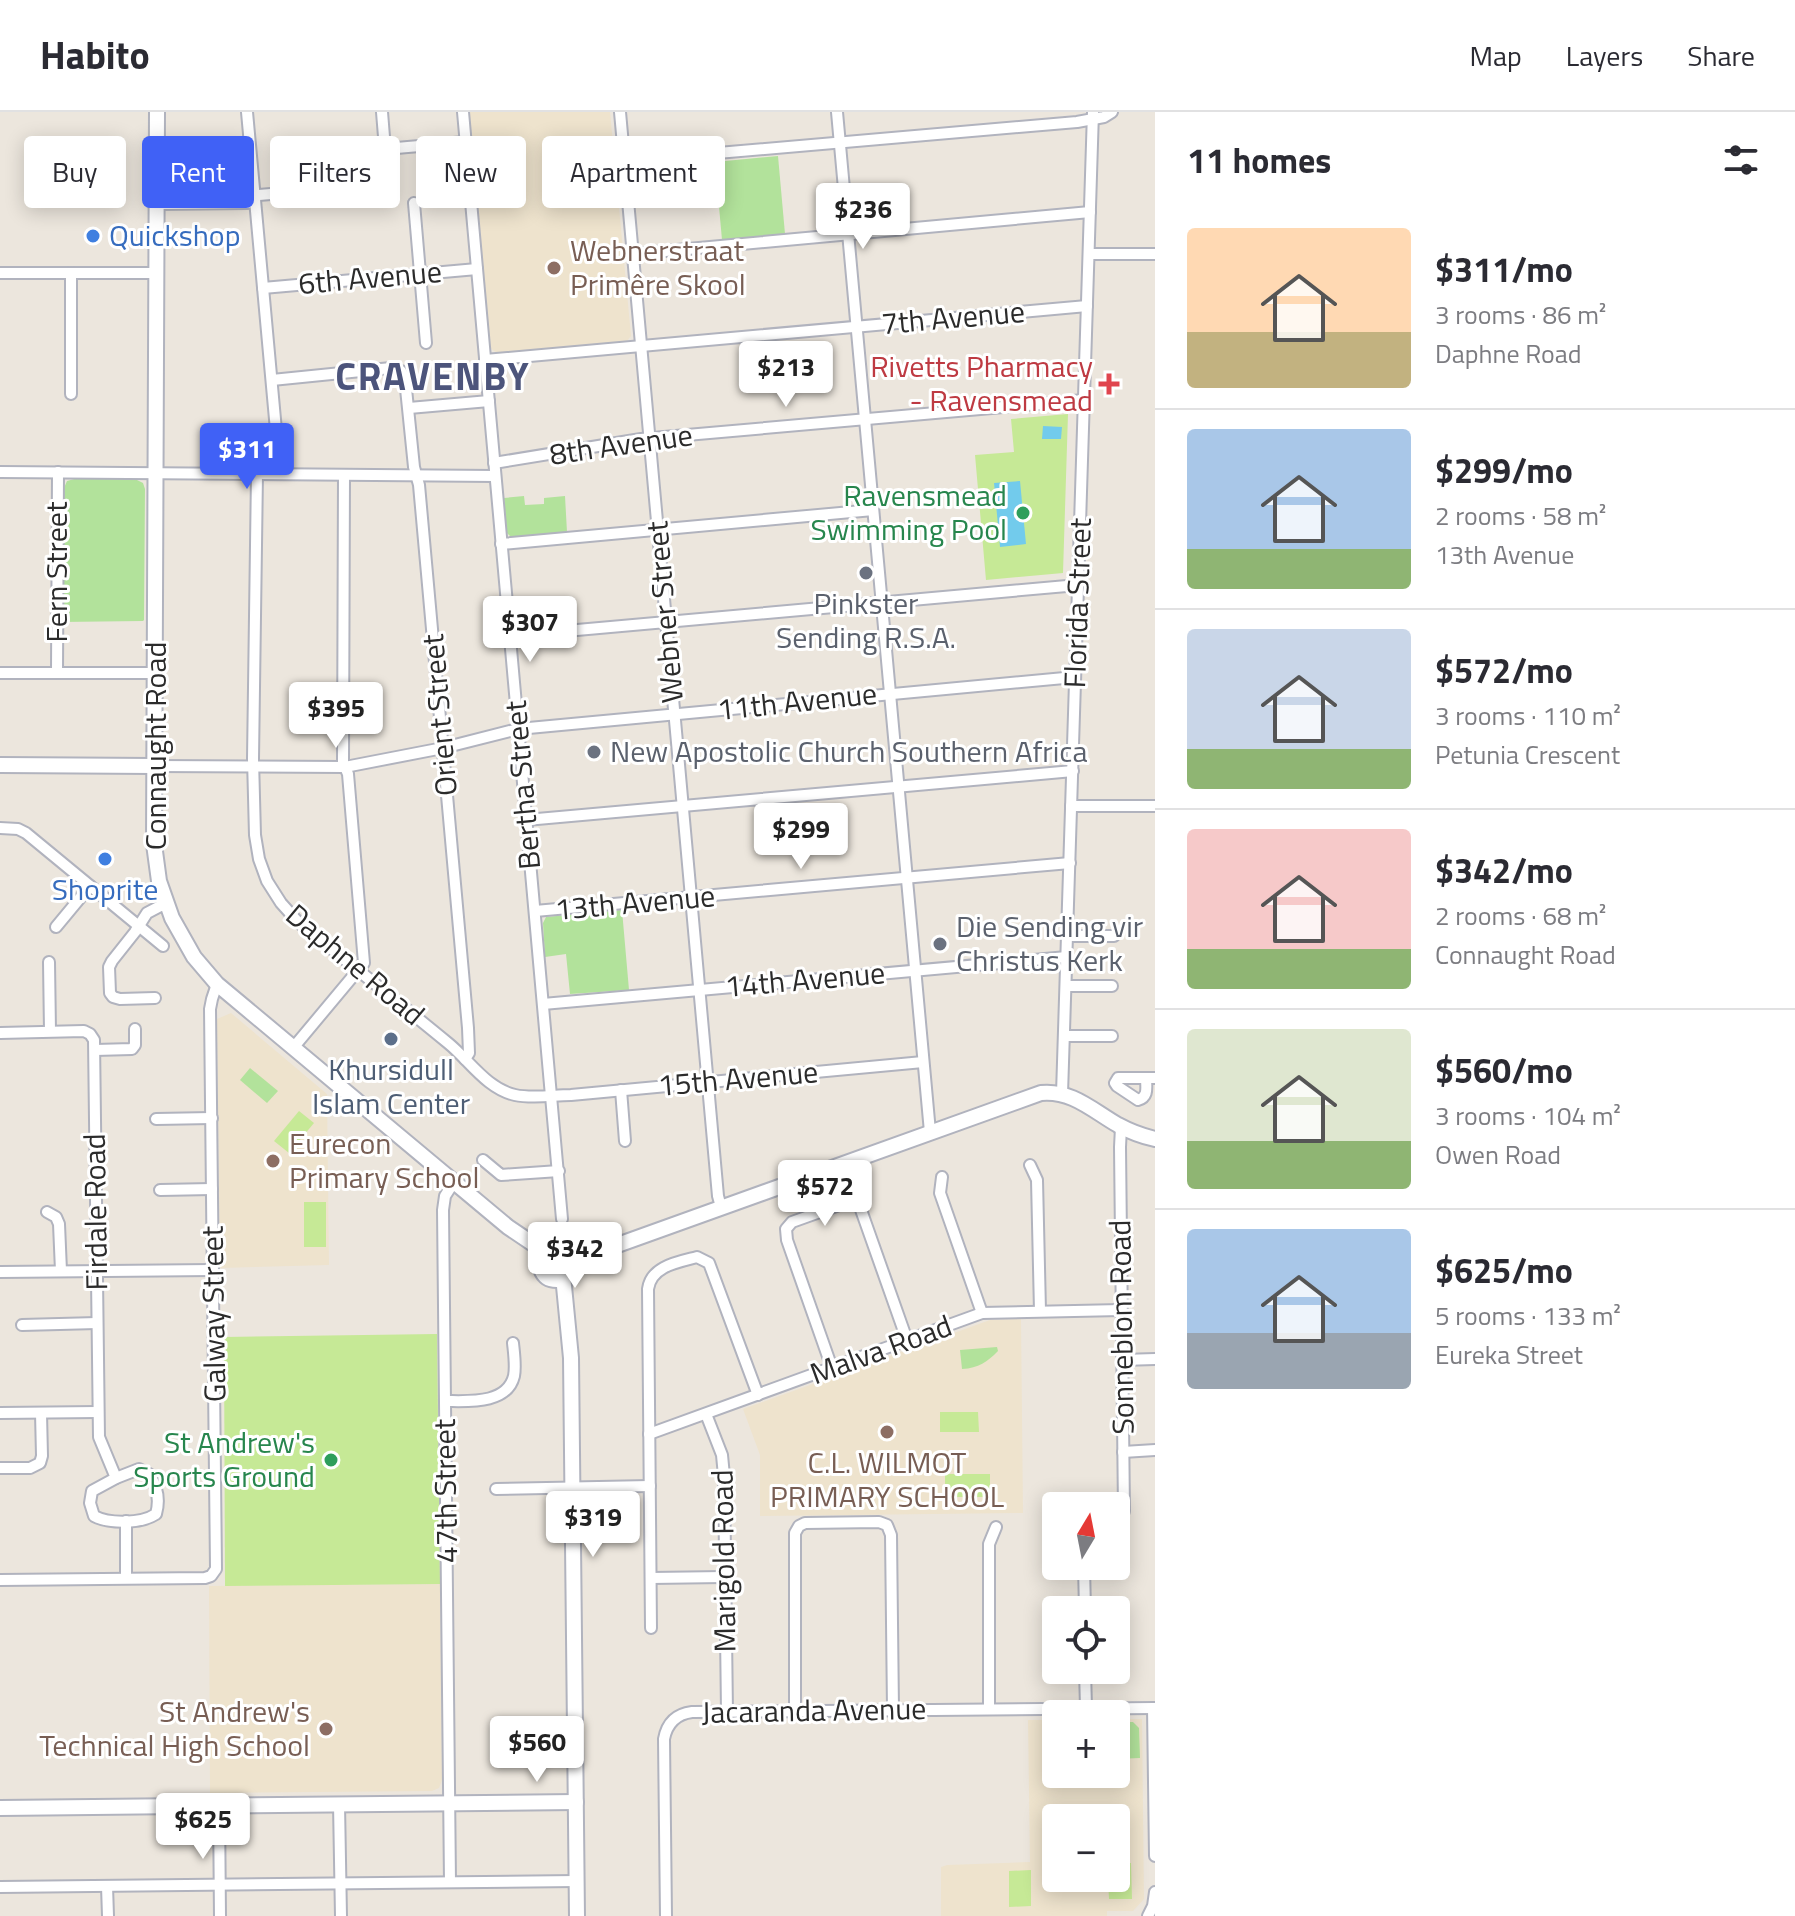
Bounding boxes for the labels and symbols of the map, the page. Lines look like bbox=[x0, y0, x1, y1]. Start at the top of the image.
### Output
pin: $236 bbox=[816, 183, 910, 251]
place label: Quickshop bbox=[109, 212, 240, 258]
marker: Quickshop bbox=[84, 227, 102, 245]
place label: Webnerstraat Primêre Skool bbox=[570, 227, 746, 307]
street label: 6th Avenue bbox=[296, 248, 444, 306]
marker: Webnerstraat Primêre Skool bbox=[545, 259, 563, 277]
street label: 7th Avenue bbox=[879, 288, 1027, 346]
pin: $213 bbox=[739, 341, 833, 409]
place label: Rivetts Pharmacy - Ravensmead bbox=[870, 343, 1093, 423]
district label: CRAVENBY bbox=[335, 347, 531, 405]
marker: Rivetts Pharmacy - Ravensmead bbox=[1100, 375, 1118, 393]
street label: 8th Avenue bbox=[546, 411, 695, 477]
pin: $311 bbox=[200, 423, 294, 491]
place label: Ravensmead Swimming Pool bbox=[810, 472, 1007, 552]
street label: Fern Street bbox=[33, 501, 79, 642]
marker: Ravensmead Swimming Pool bbox=[1014, 504, 1032, 522]
street label: Florida Street bbox=[1051, 517, 1103, 689]
street label: Webner Street bbox=[633, 519, 695, 705]
marker: Pinkster Sending R.S.A. bbox=[857, 564, 875, 582]
place label: Pinkster Sending R.S.A. bbox=[776, 580, 956, 660]
pin: $307 bbox=[483, 596, 577, 664]
street label: Orient Street bbox=[409, 632, 469, 798]
street label: Connaught Road bbox=[132, 642, 178, 850]
street label: 11th Avenue bbox=[715, 670, 879, 732]
pin: $395 bbox=[289, 682, 383, 750]
street label: Bertha Street bbox=[492, 698, 552, 872]
place label: New Apostolic Church Southern Africa bbox=[610, 728, 1087, 774]
marker: New Apostolic Church Southern Africa bbox=[585, 743, 603, 761]
pin: $299 bbox=[754, 803, 848, 871]
marker: Shoprite bbox=[96, 850, 114, 868]
place label: Shoprite bbox=[52, 866, 158, 912]
street label: 13th Avenue bbox=[553, 872, 717, 932]
street label: Daphne Road bbox=[276, 892, 435, 1036]
place label: Die Sending vir Christus Kerk bbox=[956, 903, 1143, 983]
marker: Die Sending vir Christus Kerk bbox=[931, 935, 949, 953]
street label: 14th Avenue bbox=[723, 949, 887, 1009]
marker: Khursidull Islam Center bbox=[382, 1030, 400, 1048]
place label: Khursidull Islam Center bbox=[312, 1046, 470, 1126]
street label: 15th Avenue bbox=[656, 1048, 820, 1108]
place label: Eurecon Primary School bbox=[289, 1120, 479, 1200]
street label: Firdale Road bbox=[71, 1133, 119, 1291]
marker: Eurecon Primary School bbox=[264, 1152, 282, 1170]
pin: $572 bbox=[778, 1160, 872, 1228]
street label: Sonneblom Road bbox=[1096, 1219, 1146, 1435]
pin: $342 bbox=[528, 1222, 622, 1290]
street label: Galway Street bbox=[188, 1225, 238, 1403]
street label: Malva Road bbox=[803, 1302, 958, 1396]
street label: 47th Street bbox=[421, 1418, 469, 1564]
place label: St Andrew's Sports Ground bbox=[133, 1419, 315, 1499]
marker: C.L. WILMOT PRIMARY SCHOOL bbox=[878, 1423, 896, 1441]
place label: C.L. WILMOT PRIMARY SCHOOL bbox=[770, 1439, 1004, 1519]
marker: St Andrew's Sports Ground bbox=[322, 1451, 340, 1469]
street label: Marigold Road bbox=[698, 1469, 748, 1653]
pin: $319 bbox=[546, 1491, 640, 1559]
north arrow bbox=[1042, 1492, 1130, 1580]
street label: Jacaranda Avenue bbox=[701, 1685, 927, 1735]
place label: St Andrew's Technical High School bbox=[39, 1688, 310, 1768]
pin: $560 bbox=[490, 1716, 584, 1784]
marker: St Andrew's Technical High School bbox=[317, 1720, 335, 1738]
pin: $625 bbox=[156, 1793, 250, 1861]

